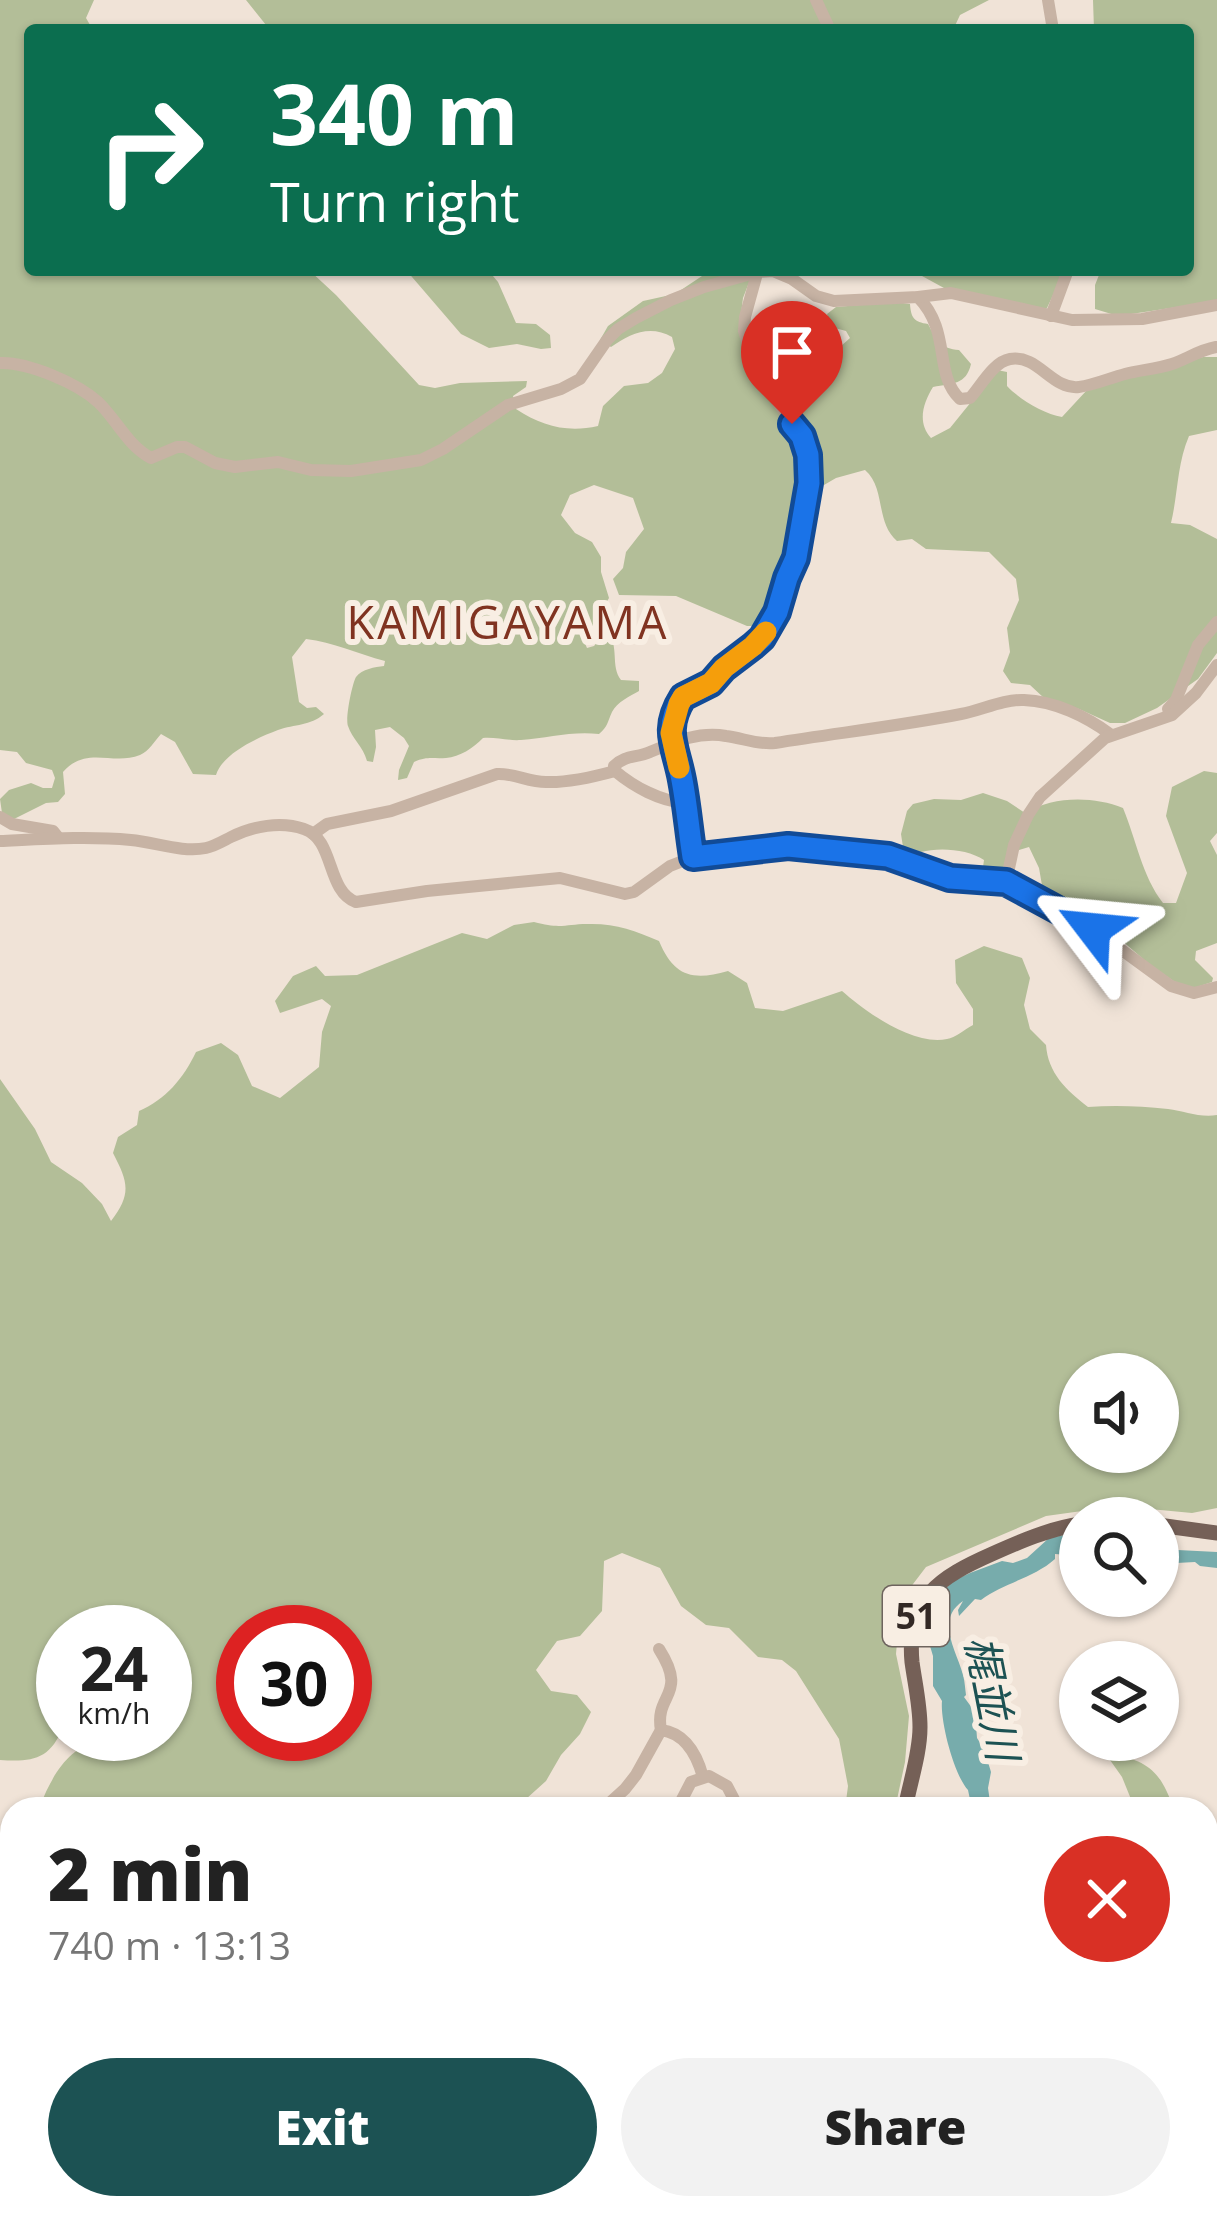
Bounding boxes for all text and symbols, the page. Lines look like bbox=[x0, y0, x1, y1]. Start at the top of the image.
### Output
text: 340 m bbox=[270, 55, 518, 170]
icon: right bbox=[72, 72, 228, 228]
text: Turn right bbox=[270, 164, 519, 238]
pin bbox=[741, 301, 843, 424]
icon: arrive bbox=[759, 319, 825, 385]
district label: KAMIGAYAMA bbox=[347, 591, 669, 652]
position arrow bbox=[1030, 866, 1156, 992]
map controls bbox=[1059, 1353, 1179, 1761]
button: sound bbox=[1059, 1353, 1179, 1473]
button: search bbox=[1059, 1497, 1179, 1617]
road number: 51 bbox=[883, 1586, 949, 1646]
speed limit sign: 30 bbox=[216, 1605, 372, 1761]
text: 24 bbox=[80, 1627, 148, 1709]
water label: 梶並川 bbox=[953, 1630, 1034, 1769]
button: layers bbox=[1059, 1641, 1179, 1761]
text: km/h bbox=[78, 1692, 150, 1733]
text: 2 min bbox=[48, 1824, 253, 1922]
button: close bbox=[1044, 1836, 1170, 1962]
text: 740 m · 13:13 bbox=[48, 1918, 291, 1971]
button: Exit bbox=[48, 2058, 597, 2196]
button: Share bbox=[621, 2058, 1170, 2196]

